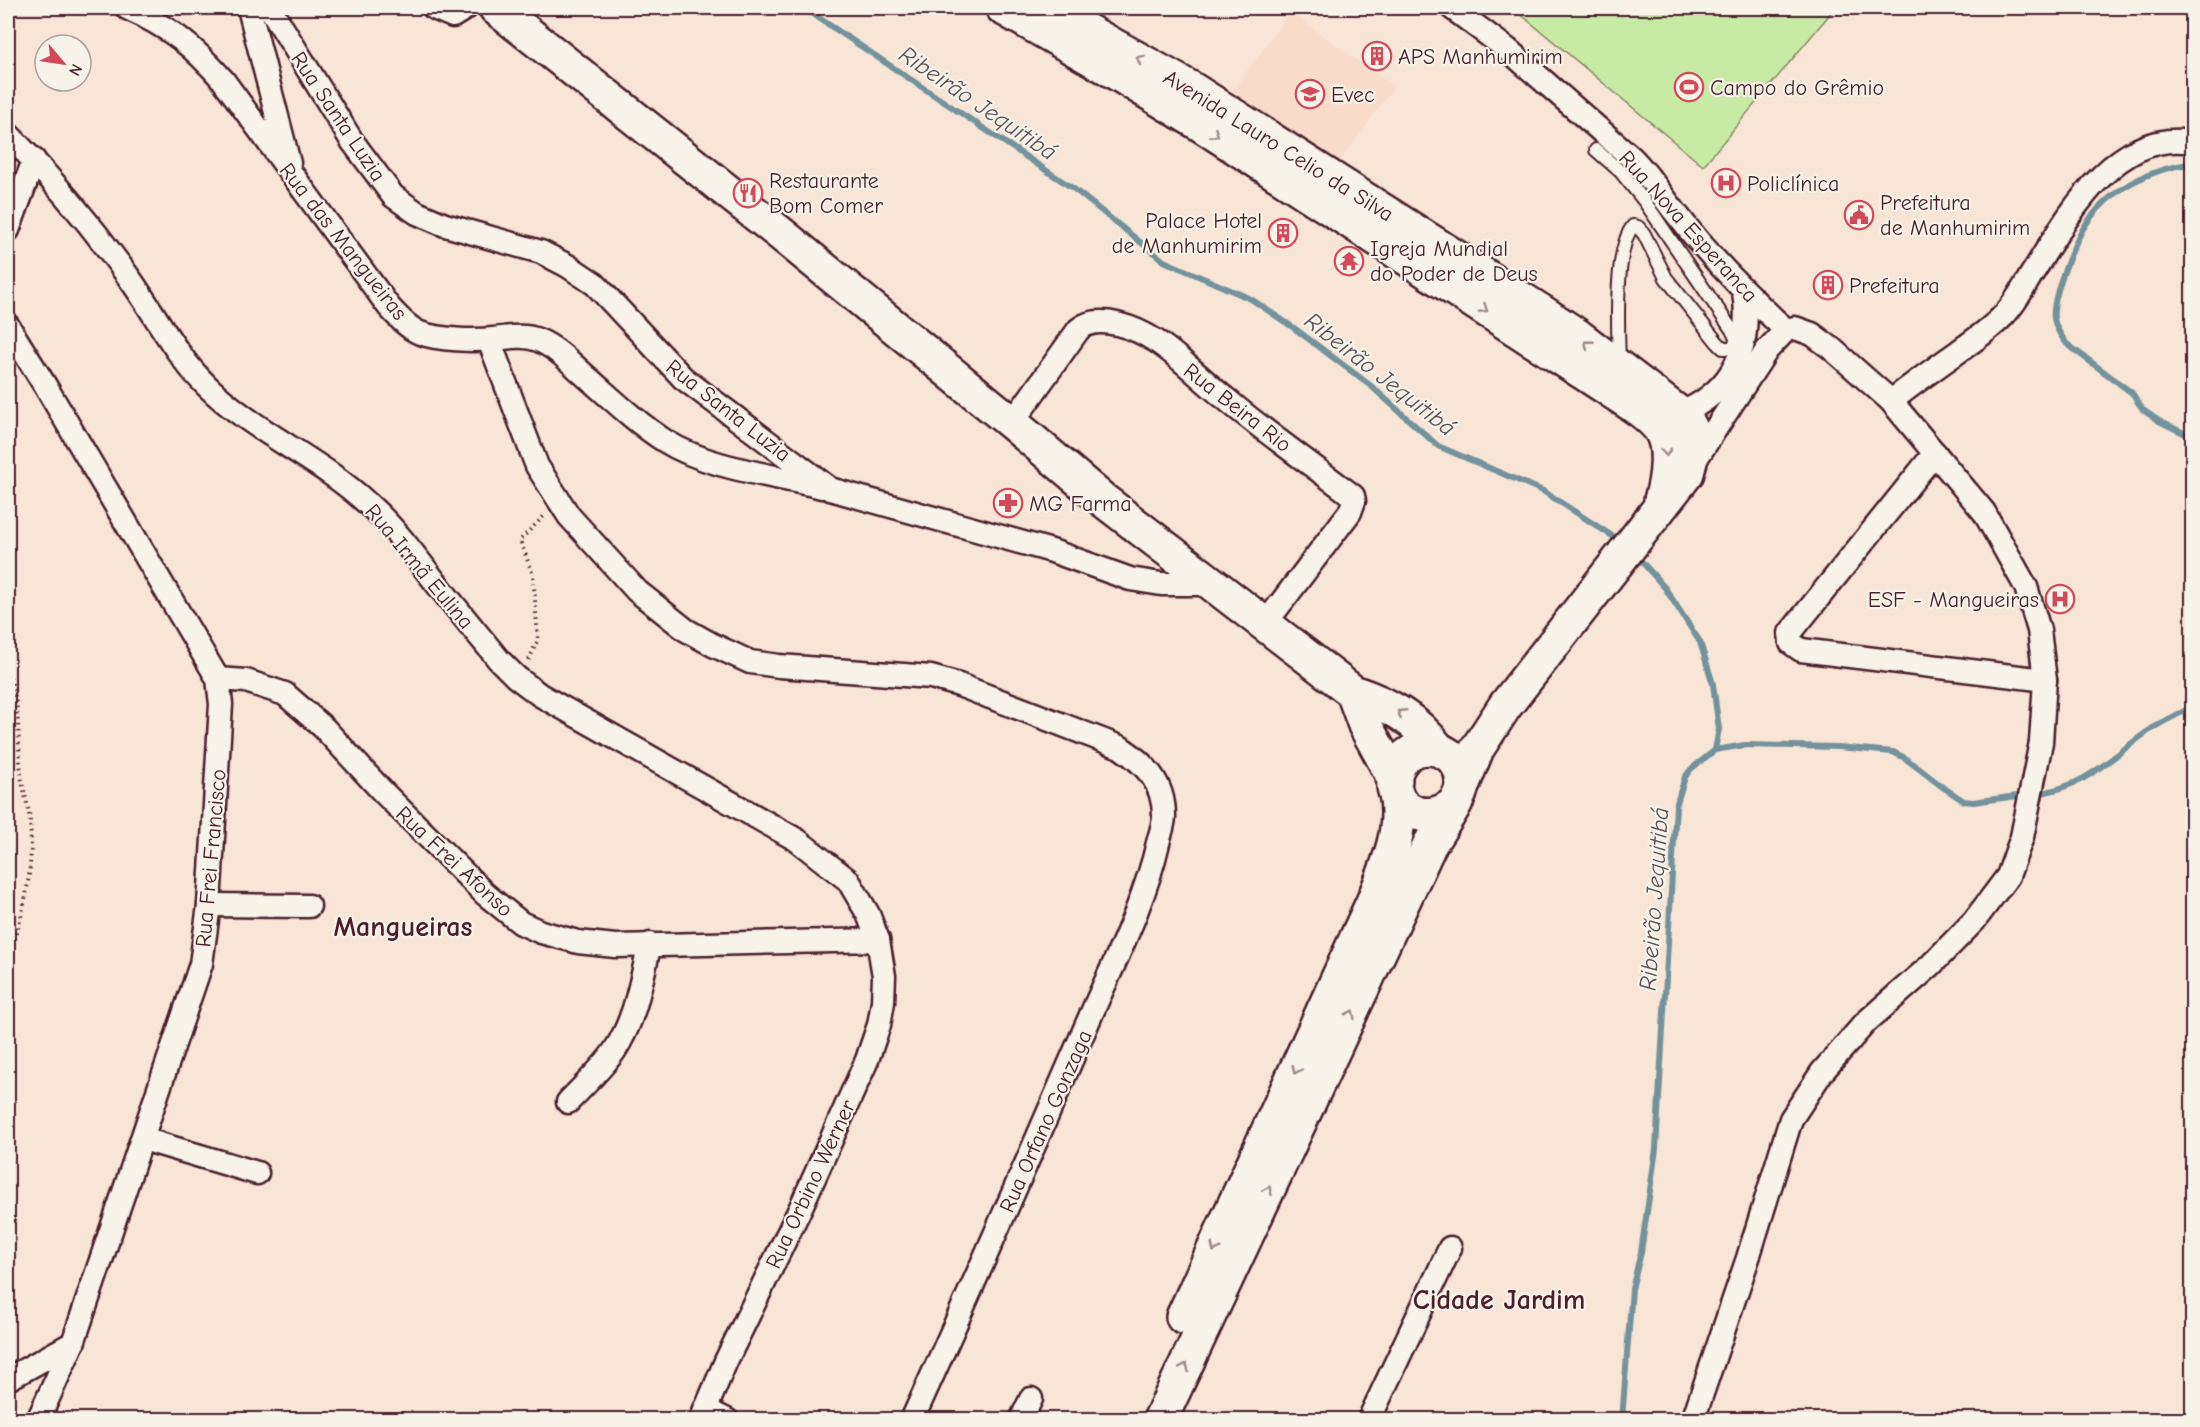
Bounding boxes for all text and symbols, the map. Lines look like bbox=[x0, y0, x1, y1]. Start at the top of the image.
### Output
north arrow bbox=[33, 33, 93, 93]
water label: Ribeirão Jequitibá bbox=[894, 40, 1062, 166]
building icon: APS Manhumirim bbox=[1361, 40, 1393, 72]
place label: APS Manhumirim bbox=[1398, 44, 1563, 70]
street label: Rua Santa Luzia bbox=[285, 47, 391, 186]
one-way arrow bbox=[1136, 55, 1147, 66]
text: N bbox=[65, 61, 86, 79]
street label: Avenida Lauro Celio da Silva bbox=[1159, 64, 1398, 227]
sports icon: Campo do Grêmio bbox=[1673, 71, 1705, 103]
place label: Campo do Grêmio bbox=[1710, 75, 1884, 101]
school or university icon: Evec bbox=[1294, 78, 1326, 110]
place label: Evec bbox=[1331, 82, 1375, 108]
one-way arrow bbox=[1209, 127, 1219, 139]
street label: Rua Nova Esperanca bbox=[1613, 145, 1763, 308]
street label: Rua das Mangueiras bbox=[274, 158, 413, 325]
hospital icon: Policlínica bbox=[1710, 167, 1742, 199]
place label: Restaurante Bom Comer bbox=[769, 168, 883, 219]
place label: Policlínica bbox=[1747, 171, 1839, 197]
restaurant icon: Restaurante Bom Comer bbox=[732, 177, 764, 209]
place label: Prefeitura de Manhumirim bbox=[1880, 190, 2030, 241]
public building icon: Prefeitura de Manhumirim bbox=[1843, 199, 1875, 231]
place label: Palace Hotel de Manhumirim bbox=[1112, 208, 1262, 259]
building icon: Palace Hotel de Manhumirim bbox=[1267, 217, 1299, 249]
place label: Igreja Mundial do Poder de Deus bbox=[1370, 236, 1538, 287]
temple icon: Igreja Mundial do Poder de Deus bbox=[1333, 245, 1365, 277]
building icon: Prefeitura bbox=[1812, 269, 1844, 301]
place label: Prefeitura bbox=[1849, 273, 1940, 299]
one-way arrow bbox=[1478, 302, 1489, 313]
water label: Ribeirão Jequitibá bbox=[1299, 306, 1461, 442]
one-way arrow bbox=[1584, 340, 1595, 351]
street label: Rua Santa Luzia bbox=[661, 354, 796, 468]
street label: Rua Beira Rio bbox=[1178, 358, 1296, 458]
one-way arrow bbox=[1659, 448, 1672, 457]
pharmacy icon: MG Farma bbox=[992, 487, 1024, 519]
place label: MG Farma bbox=[1029, 491, 1132, 517]
street label: Rua Irmã Eulina bbox=[359, 499, 479, 634]
hospital icon: ESF - Mangueiras bbox=[2044, 583, 2076, 615]
place label: ESF - Mangueiras bbox=[1868, 587, 2039, 613]
one-way arrow bbox=[1396, 709, 1407, 720]
street label: Rua Frei Francisco bbox=[190, 768, 232, 948]
street label: Rua Frei Afonso bbox=[390, 801, 518, 923]
water label: Ribeirão Jequitibá bbox=[1634, 806, 1674, 992]
district label: Mangueiras bbox=[334, 911, 473, 943]
one-way arrow bbox=[1343, 1009, 1355, 1020]
street label: Rua Orfano Gonzaga bbox=[994, 1026, 1098, 1217]
one-way arrow bbox=[1291, 1064, 1303, 1075]
street label: Rua Orbino Werner bbox=[760, 1096, 861, 1273]
one-way arrow bbox=[1260, 1186, 1272, 1197]
one-way arrow bbox=[1210, 1241, 1222, 1252]
district label: Cidade Jardim bbox=[1413, 1284, 1585, 1316]
one-way arrow bbox=[1177, 1362, 1189, 1373]

